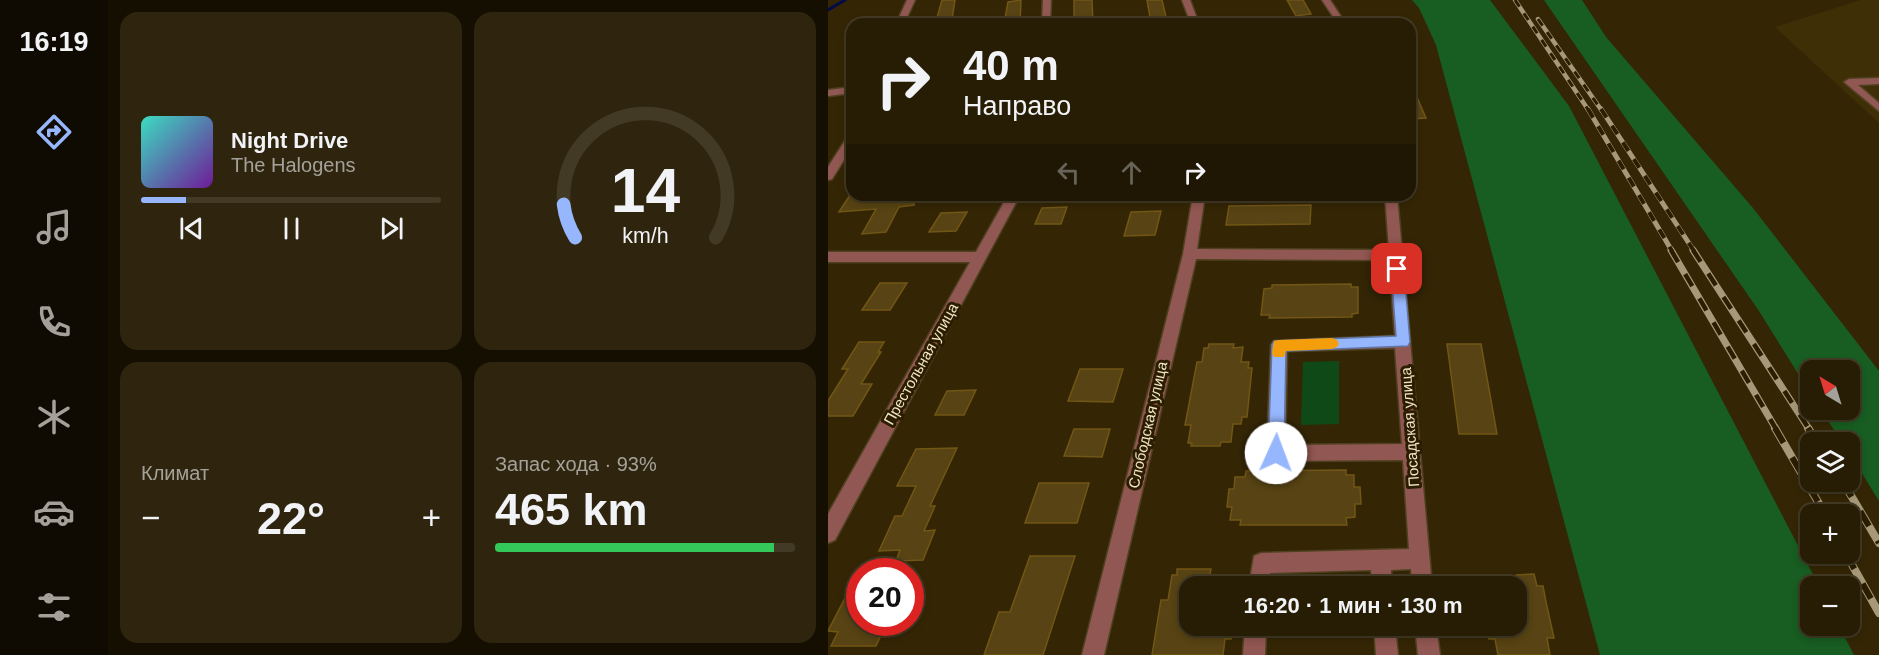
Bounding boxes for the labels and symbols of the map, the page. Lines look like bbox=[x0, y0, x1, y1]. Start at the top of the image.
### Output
pin bbox=[1371, 243, 1422, 294]
street label: Престольная улица bbox=[880, 299, 961, 428]
street label: Слободская улица bbox=[1125, 359, 1171, 490]
north arrow bbox=[1800, 360, 1860, 420]
street label: Посадская улица bbox=[1397, 366, 1422, 487]
position arrow bbox=[1244, 421, 1308, 485]
speed limit sign: 20 bbox=[846, 558, 924, 636]

